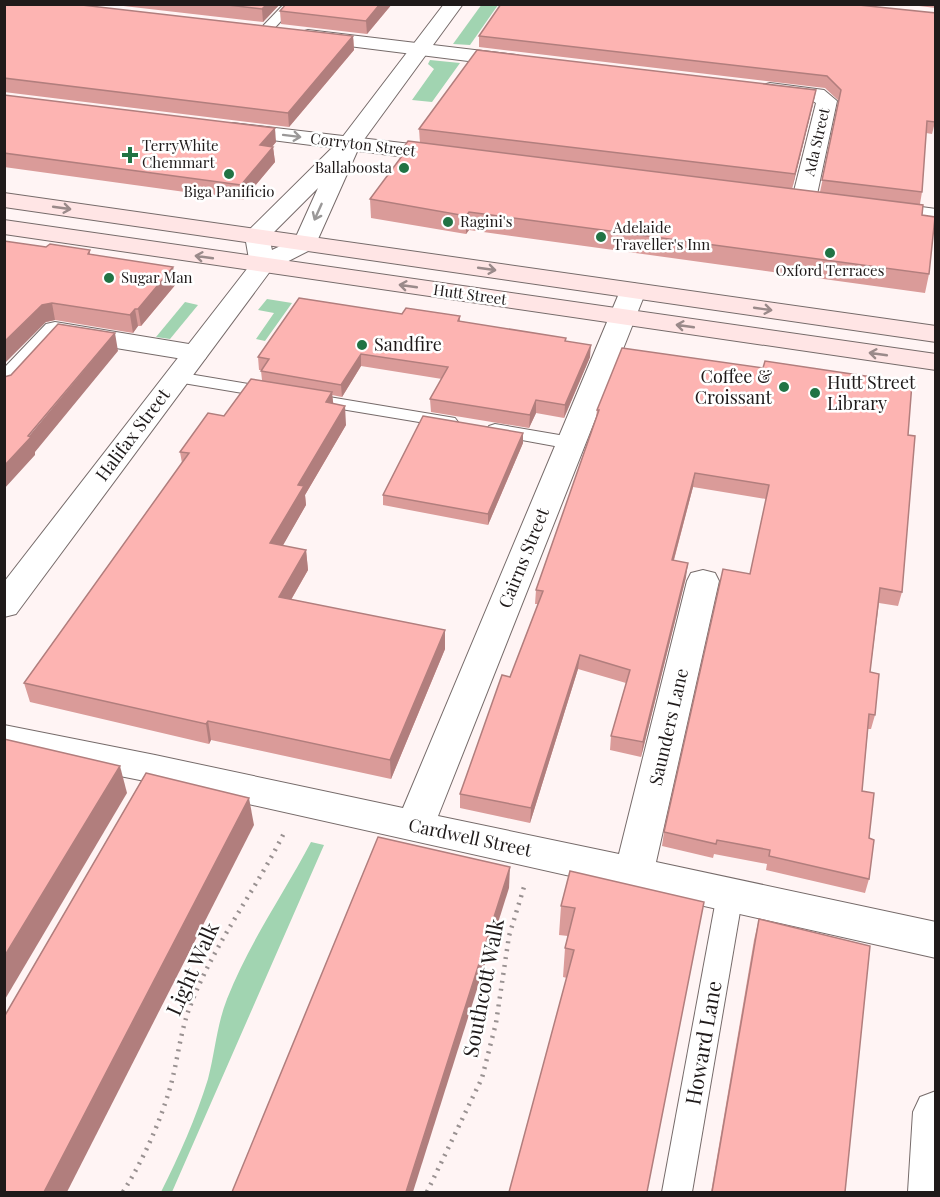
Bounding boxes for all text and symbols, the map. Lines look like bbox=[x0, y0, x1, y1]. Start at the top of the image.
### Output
street label: Ada Street bbox=[798, 105, 834, 179]
street label: Corryton Street bbox=[309, 128, 418, 160]
one-way arrow bbox=[281, 131, 301, 142]
place label: TerryWhite Chemmart bbox=[142, 135, 219, 172]
marker: TerryWhite Chemmart bbox=[123, 148, 137, 162]
place label: Ballaboosta bbox=[315, 157, 393, 177]
marker: Ballaboosta bbox=[397, 161, 411, 175]
marker: Biga Panificio bbox=[222, 167, 236, 181]
place label: Biga Panificio bbox=[183, 181, 275, 201]
one-way arrow bbox=[52, 203, 72, 214]
one-way arrow bbox=[312, 203, 323, 221]
place label: Ragini's bbox=[460, 211, 512, 231]
marker: Ragini's bbox=[441, 215, 455, 229]
place label: Adelaide Traveller's Inn bbox=[612, 217, 710, 254]
marker: Adelaide Traveller's Inn bbox=[594, 230, 608, 244]
marker: Oxford Terraces bbox=[823, 246, 837, 260]
one-way arrow bbox=[194, 251, 214, 262]
place label: Oxford Terraces bbox=[776, 260, 884, 280]
one-way arrow bbox=[477, 264, 497, 275]
place label: Sugar Man bbox=[121, 267, 193, 287]
marker: Sugar Man bbox=[102, 271, 116, 285]
street label: Hutt Street bbox=[432, 279, 509, 309]
one-way arrow bbox=[399, 281, 419, 292]
one-way arrow bbox=[753, 304, 773, 315]
one-way arrow bbox=[675, 321, 695, 332]
place label: Sandfire bbox=[374, 332, 442, 356]
marker: Sandfire bbox=[355, 338, 369, 352]
one-way arrow bbox=[868, 348, 888, 359]
place label: Coffee & Croissant bbox=[695, 364, 773, 409]
place label: Hutt Street Library bbox=[827, 370, 916, 415]
marker: Coffee & Croissant bbox=[777, 380, 791, 394]
street label: Halifax Street bbox=[90, 383, 175, 485]
marker: Hutt Street Library bbox=[808, 386, 822, 400]
street label: Cairns Street bbox=[492, 503, 554, 611]
street label: Saunders Lane bbox=[643, 666, 693, 788]
street label: Cardwell Street bbox=[406, 812, 535, 862]
street label: Southcott Walk bbox=[455, 915, 509, 1059]
street label: Light Walk bbox=[158, 917, 224, 1019]
street label: Howard Lane bbox=[677, 978, 727, 1107]

